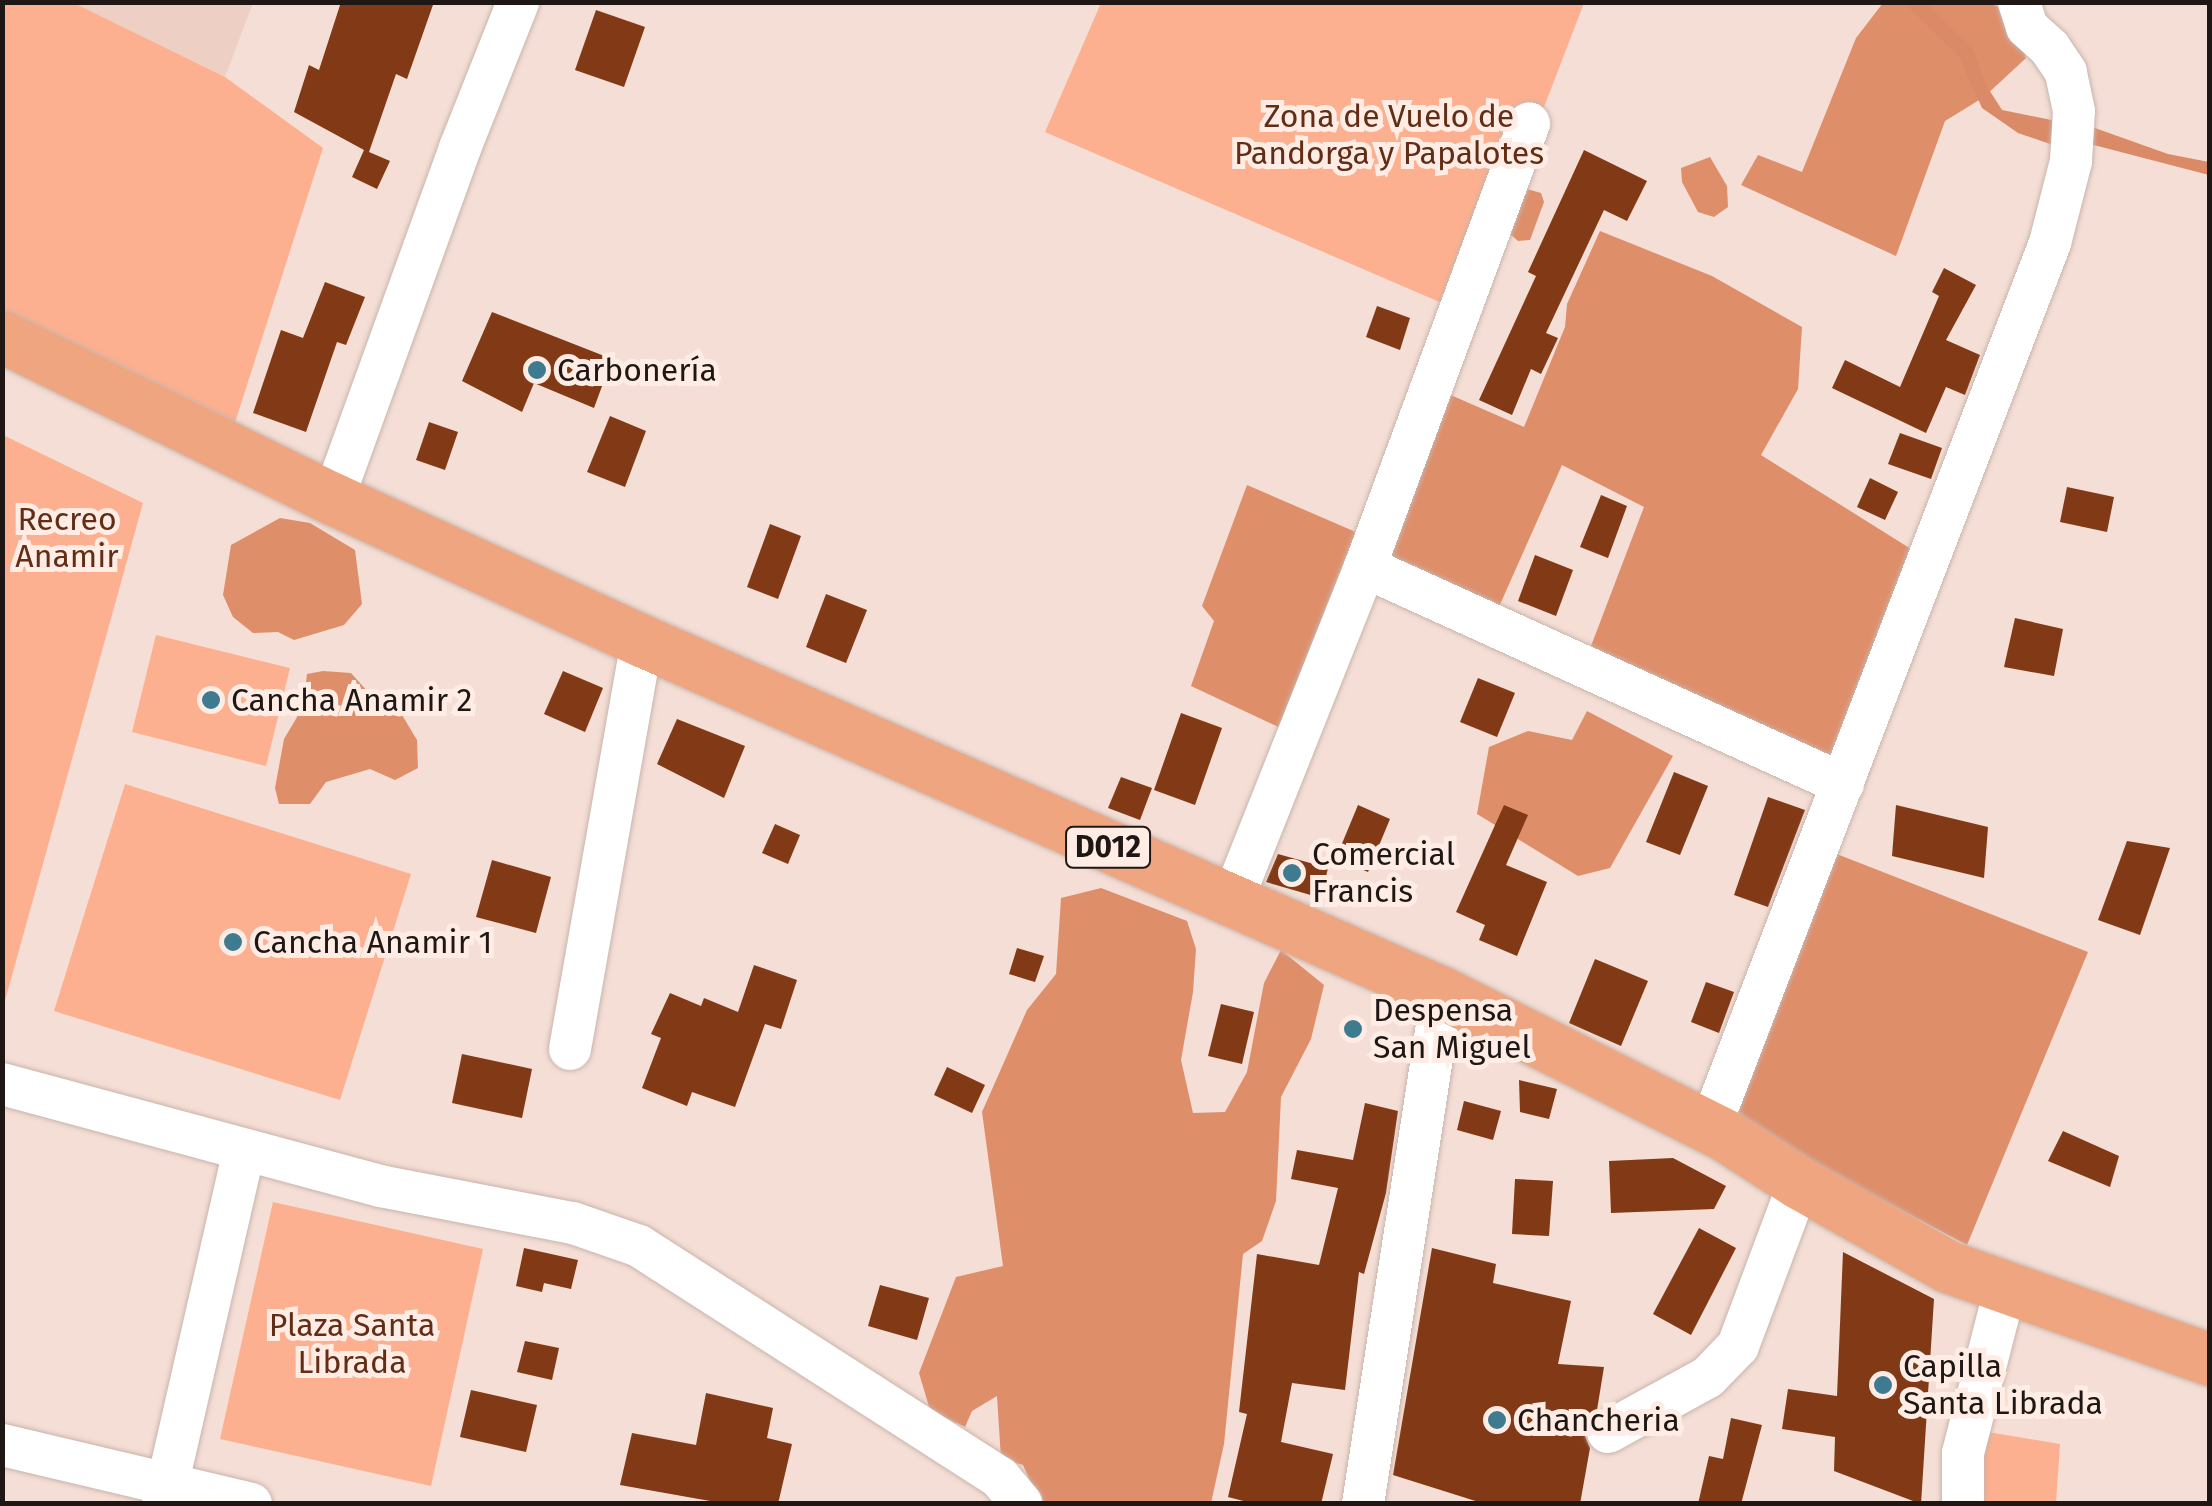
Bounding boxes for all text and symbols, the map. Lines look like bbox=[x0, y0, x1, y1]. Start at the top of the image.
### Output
park label: Zona de Vuelo de Pandorga y Papalotes bbox=[1234, 98, 1544, 173]
place label: Carbonería bbox=[557, 351, 717, 389]
marker: Carbonería bbox=[526, 359, 548, 381]
park label: Recreo Anamir bbox=[15, 501, 119, 576]
place label: Cancha Anamir 2 bbox=[231, 681, 472, 719]
marker: Cancha Anamir 2 bbox=[200, 689, 222, 711]
road number: D012 bbox=[1063, 822, 1153, 872]
place label: Comercial Francis bbox=[1312, 836, 1455, 911]
marker: Comercial Francis bbox=[1281, 862, 1303, 884]
place label: Cancha Anamir 1 bbox=[253, 923, 492, 961]
marker: Cancha Anamir 1 bbox=[222, 931, 244, 953]
place label: Despensa San Miguel bbox=[1373, 992, 1531, 1067]
marker: Despensa San Miguel bbox=[1342, 1018, 1364, 1040]
park label: Plaza Santa Librada bbox=[269, 1307, 435, 1382]
place label: Capilla Santa Librada bbox=[1903, 1348, 2103, 1423]
marker: Capilla Santa Librada bbox=[1872, 1374, 1894, 1396]
place label: Chancheria bbox=[1517, 1401, 1680, 1439]
marker: Chancheria bbox=[1486, 1409, 1508, 1431]

